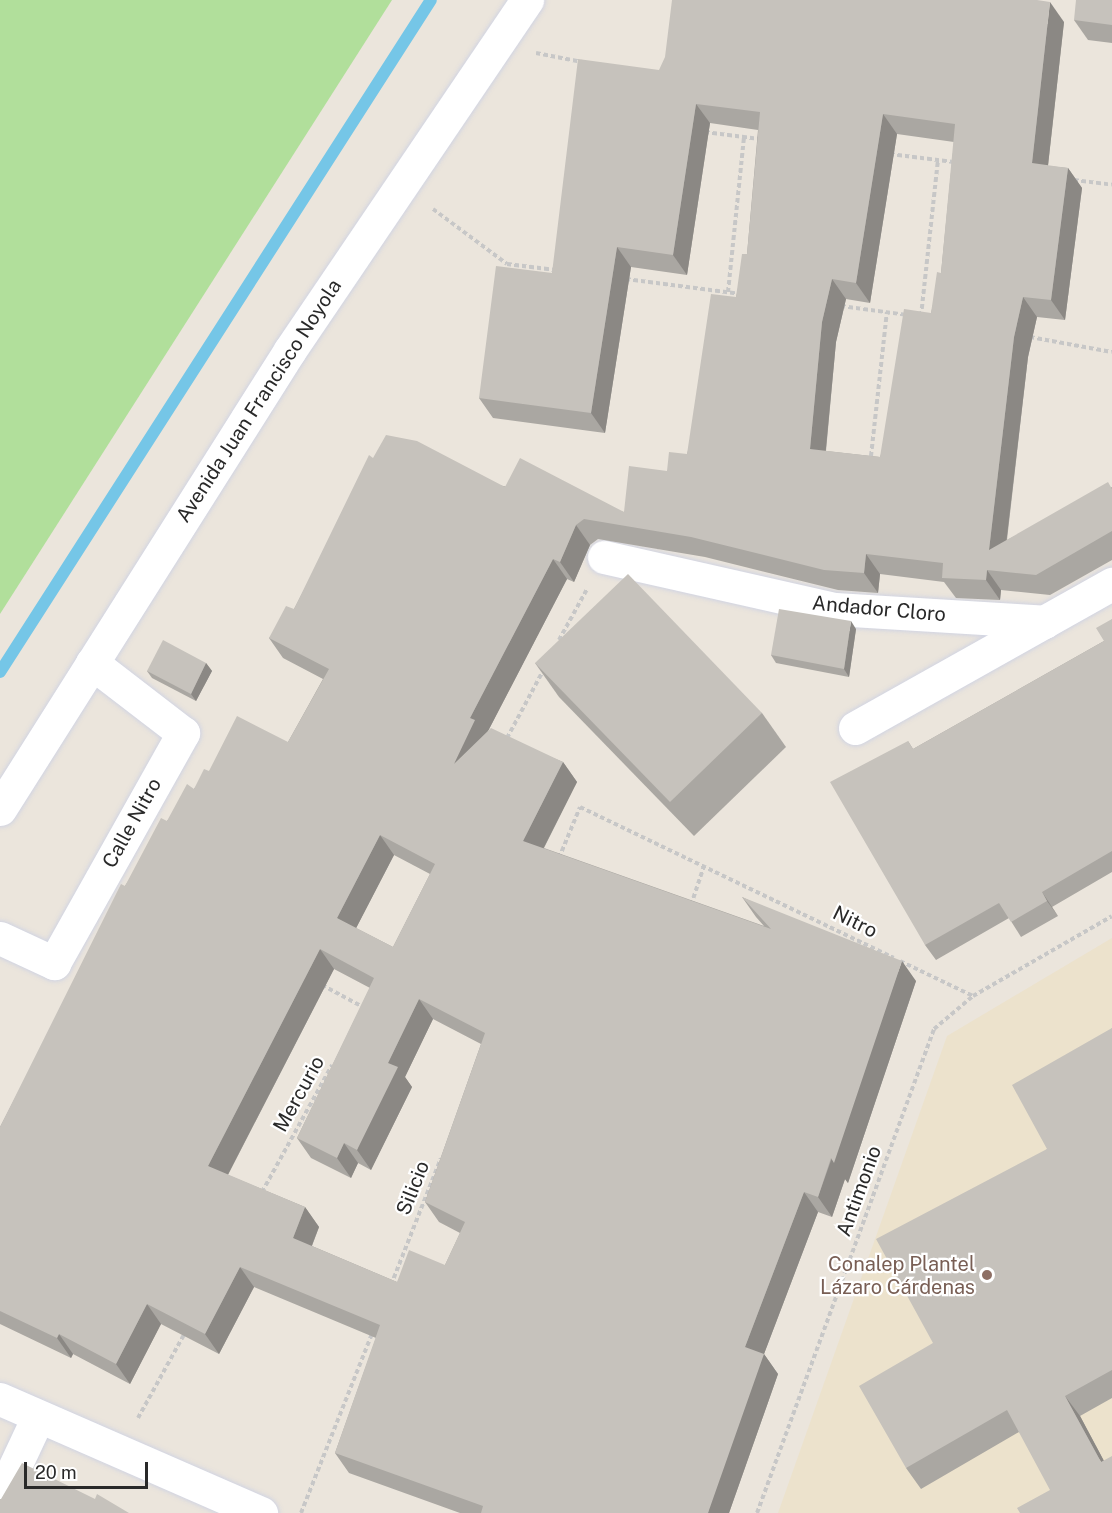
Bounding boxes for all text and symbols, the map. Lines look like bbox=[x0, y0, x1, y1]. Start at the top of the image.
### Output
street label: Avenida Juan Francisco Noyola bbox=[171, 275, 347, 527]
street label: Andador Cloro bbox=[811, 591, 947, 627]
street label: Calle Nitro bbox=[98, 774, 166, 872]
street label: Nitro bbox=[829, 901, 881, 943]
street label: Mercurio bbox=[268, 1052, 330, 1136]
street label: Antimonio bbox=[832, 1142, 886, 1240]
street label: Silicio bbox=[391, 1157, 435, 1219]
place label: Conalep Plantel Lázaro Cárdenas bbox=[820, 1252, 975, 1299]
marker: Conalep Plantel Lázaro Cárdenas bbox=[980, 1268, 994, 1282]
scale bar bbox=[27, 1450, 152, 1488]
text: 20 m bbox=[35, 1462, 77, 1483]

